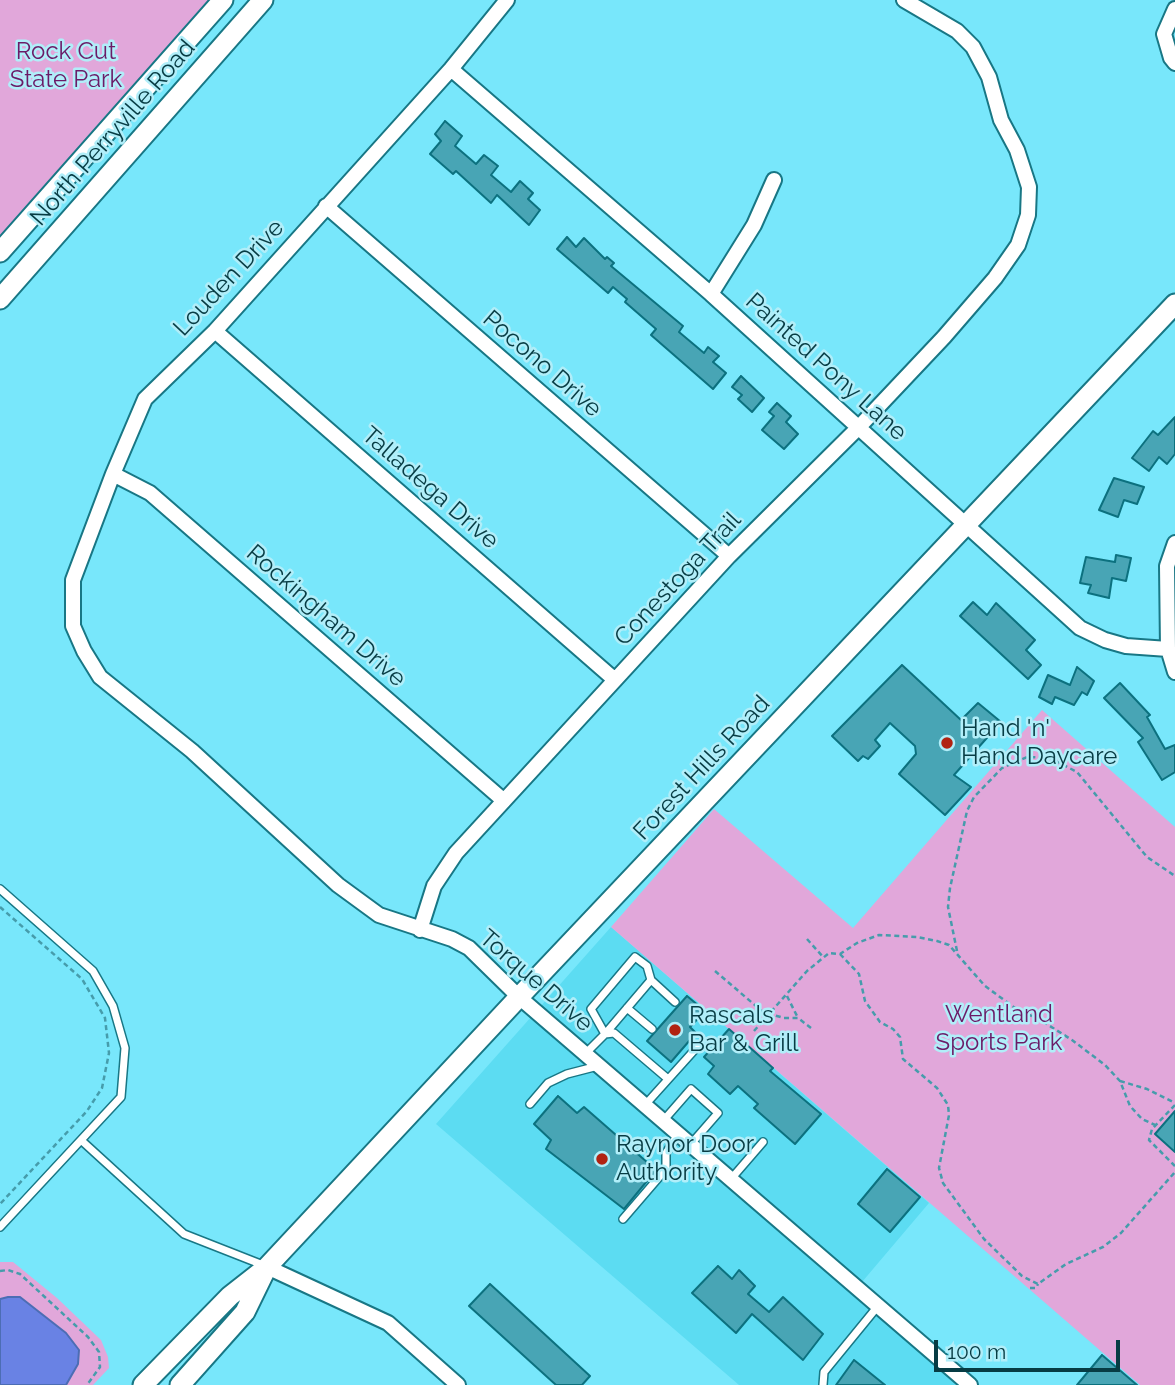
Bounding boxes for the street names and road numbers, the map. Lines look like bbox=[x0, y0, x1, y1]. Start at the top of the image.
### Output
street label: North Perryville Road bbox=[24, 34, 202, 232]
street label: Louden Drive bbox=[168, 214, 290, 342]
street label: Painted Pony Lane bbox=[739, 287, 913, 447]
street label: Pocono Drive bbox=[477, 305, 607, 423]
street label: Talladega Drive bbox=[356, 421, 504, 555]
street label: Conestoga Trail bbox=[609, 506, 747, 652]
street label: Rockingham Drive bbox=[240, 539, 412, 693]
street label: Forest Hills Road bbox=[628, 690, 776, 846]
street label: Torque Drive bbox=[473, 924, 599, 1038]

